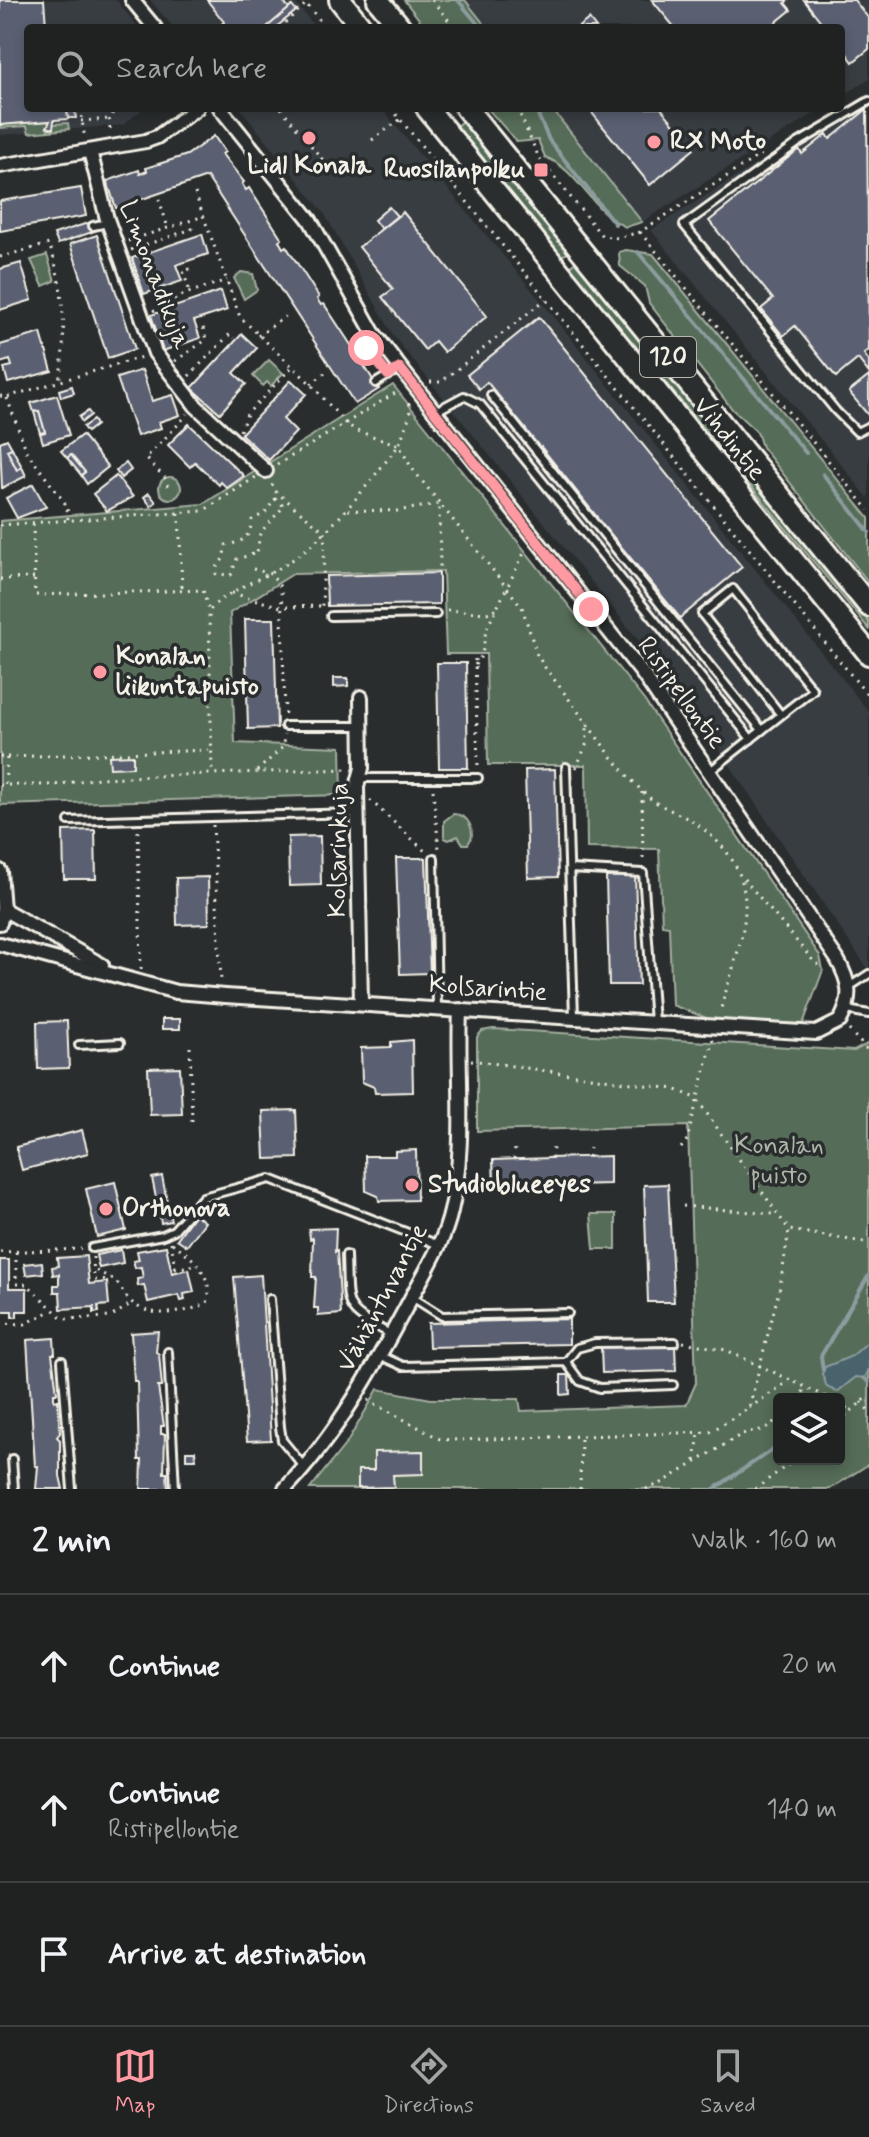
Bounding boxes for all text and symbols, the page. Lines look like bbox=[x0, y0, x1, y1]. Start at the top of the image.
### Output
search box bbox=[24, 24, 845, 112]
icon: search bbox=[52, 46, 96, 90]
text: Search here bbox=[116, 49, 267, 88]
place label: RX Moto bbox=[670, 125, 766, 159]
marker: Lidl Konala bbox=[300, 129, 318, 147]
marker: RX Moto bbox=[645, 133, 663, 151]
place label: Lidl Konala bbox=[247, 149, 372, 183]
place label: Ruosilanpolku bbox=[384, 153, 525, 187]
marker: Ruosilanpolku bbox=[532, 161, 550, 179]
street label: Limonadikuja bbox=[110, 196, 198, 354]
route start bbox=[348, 330, 384, 366]
road number: 120 bbox=[640, 337, 696, 377]
street label: Vihdintie bbox=[685, 390, 773, 488]
route end bbox=[573, 591, 609, 627]
street label: Ristipellontie bbox=[629, 630, 733, 756]
place label: Konalan liikuntapuisto bbox=[116, 640, 259, 704]
marker: Konalan liikuntapuisto bbox=[91, 663, 109, 681]
street label: Kolsarinkuja bbox=[321, 782, 357, 918]
street label: Kolsarintie bbox=[428, 968, 549, 1010]
park label: Konalan puisto bbox=[734, 1129, 824, 1193]
place label: Studioblueeyes bbox=[428, 1168, 591, 1202]
marker: Studioblueeyes bbox=[403, 1176, 421, 1194]
place label: Orthonova bbox=[122, 1192, 230, 1226]
marker: Orthonova bbox=[97, 1200, 115, 1218]
street label: Vähäntuvantie bbox=[329, 1217, 437, 1378]
map controls bbox=[773, 1393, 845, 1465]
button: layers bbox=[773, 1393, 845, 1465]
text: 2 min bbox=[32, 1519, 112, 1564]
text: Walk · 160 m bbox=[691, 1524, 837, 1558]
icon: ahead bbox=[32, 1644, 76, 1688]
text: Continue bbox=[108, 1647, 220, 1686]
text: 20 m bbox=[782, 1649, 837, 1683]
text: Continue bbox=[108, 1774, 220, 1813]
icon: ahead bbox=[32, 1788, 76, 1832]
text: 140 m bbox=[766, 1793, 837, 1827]
text: Ristipellontie bbox=[108, 1813, 239, 1847]
icon: arrive bbox=[32, 1932, 76, 1976]
text: Arrive at destination bbox=[108, 1935, 366, 1974]
tab: Map bbox=[113, 2044, 157, 2120]
tab: Directions bbox=[383, 2044, 474, 2120]
tab: Saved bbox=[700, 2044, 756, 2120]

